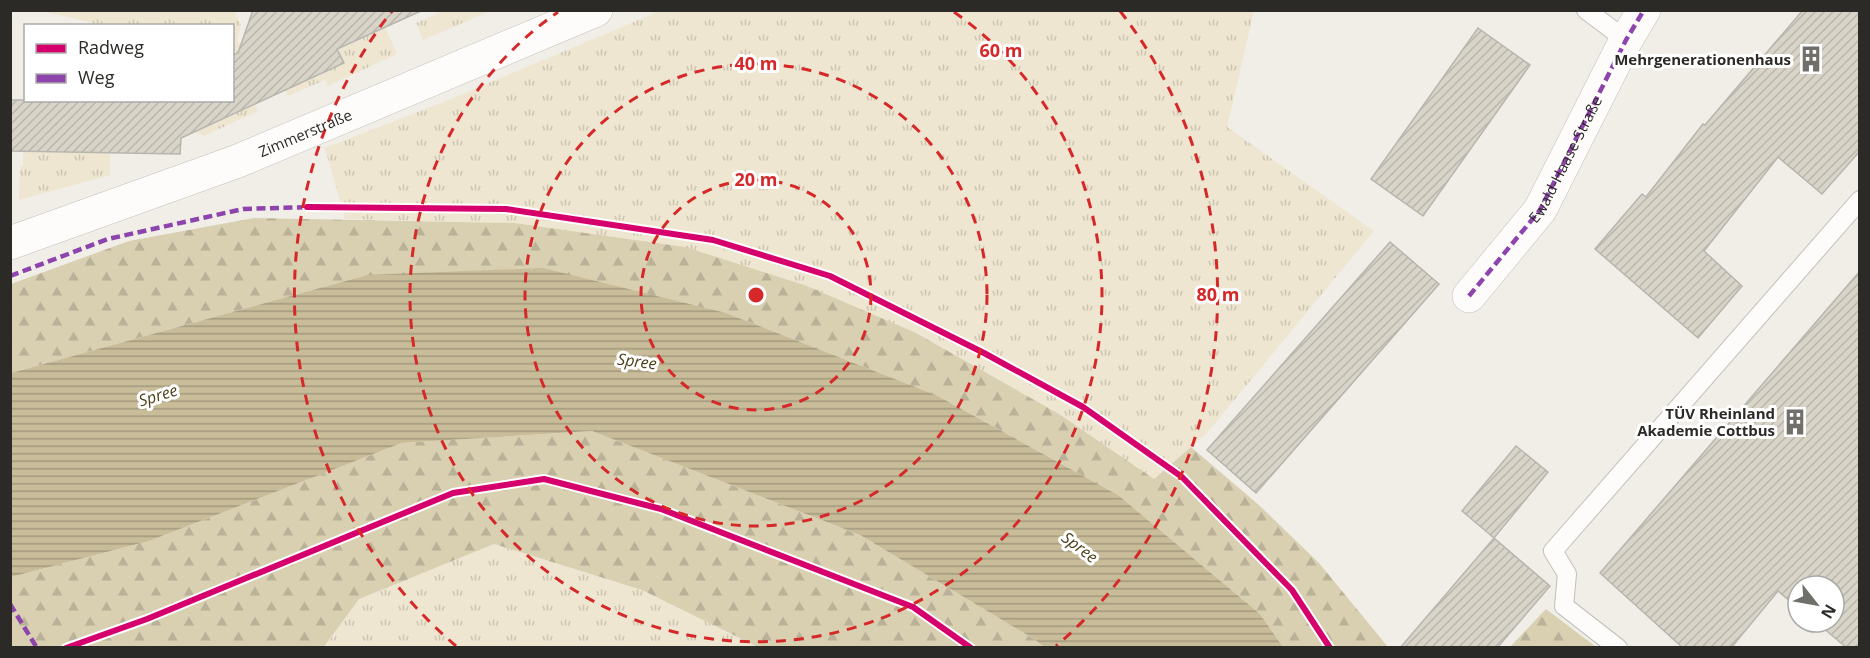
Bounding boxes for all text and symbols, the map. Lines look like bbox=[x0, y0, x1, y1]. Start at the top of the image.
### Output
legend bbox=[24, 24, 234, 102]
text: Radweg bbox=[78, 35, 144, 59]
text: 60 m bbox=[980, 38, 1022, 62]
building icon: Mehrgenerationenhaus bbox=[1796, 44, 1826, 74]
place label: Mehrgenerationenhaus bbox=[1614, 49, 1791, 69]
text: 40 m bbox=[735, 51, 777, 75]
text: Weg bbox=[78, 65, 115, 89]
street label: Ewald-Haase-Straße bbox=[1524, 93, 1606, 227]
street label: Zimmerstraße bbox=[255, 104, 355, 161]
text: 20 m bbox=[735, 167, 777, 191]
text: 80 m bbox=[1197, 282, 1239, 306]
centre of rings bbox=[746, 285, 766, 305]
water label: Spree bbox=[616, 348, 658, 374]
water label: Spree bbox=[136, 379, 180, 411]
place label: TÜV Rheinland Akademie Cottbus bbox=[1637, 403, 1775, 440]
building icon: TÜV Rheinland Akademie Cottbus bbox=[1780, 407, 1810, 437]
water label: Spree bbox=[1058, 526, 1102, 568]
north arrow bbox=[1786, 574, 1846, 634]
text: N bbox=[1816, 600, 1842, 623]

